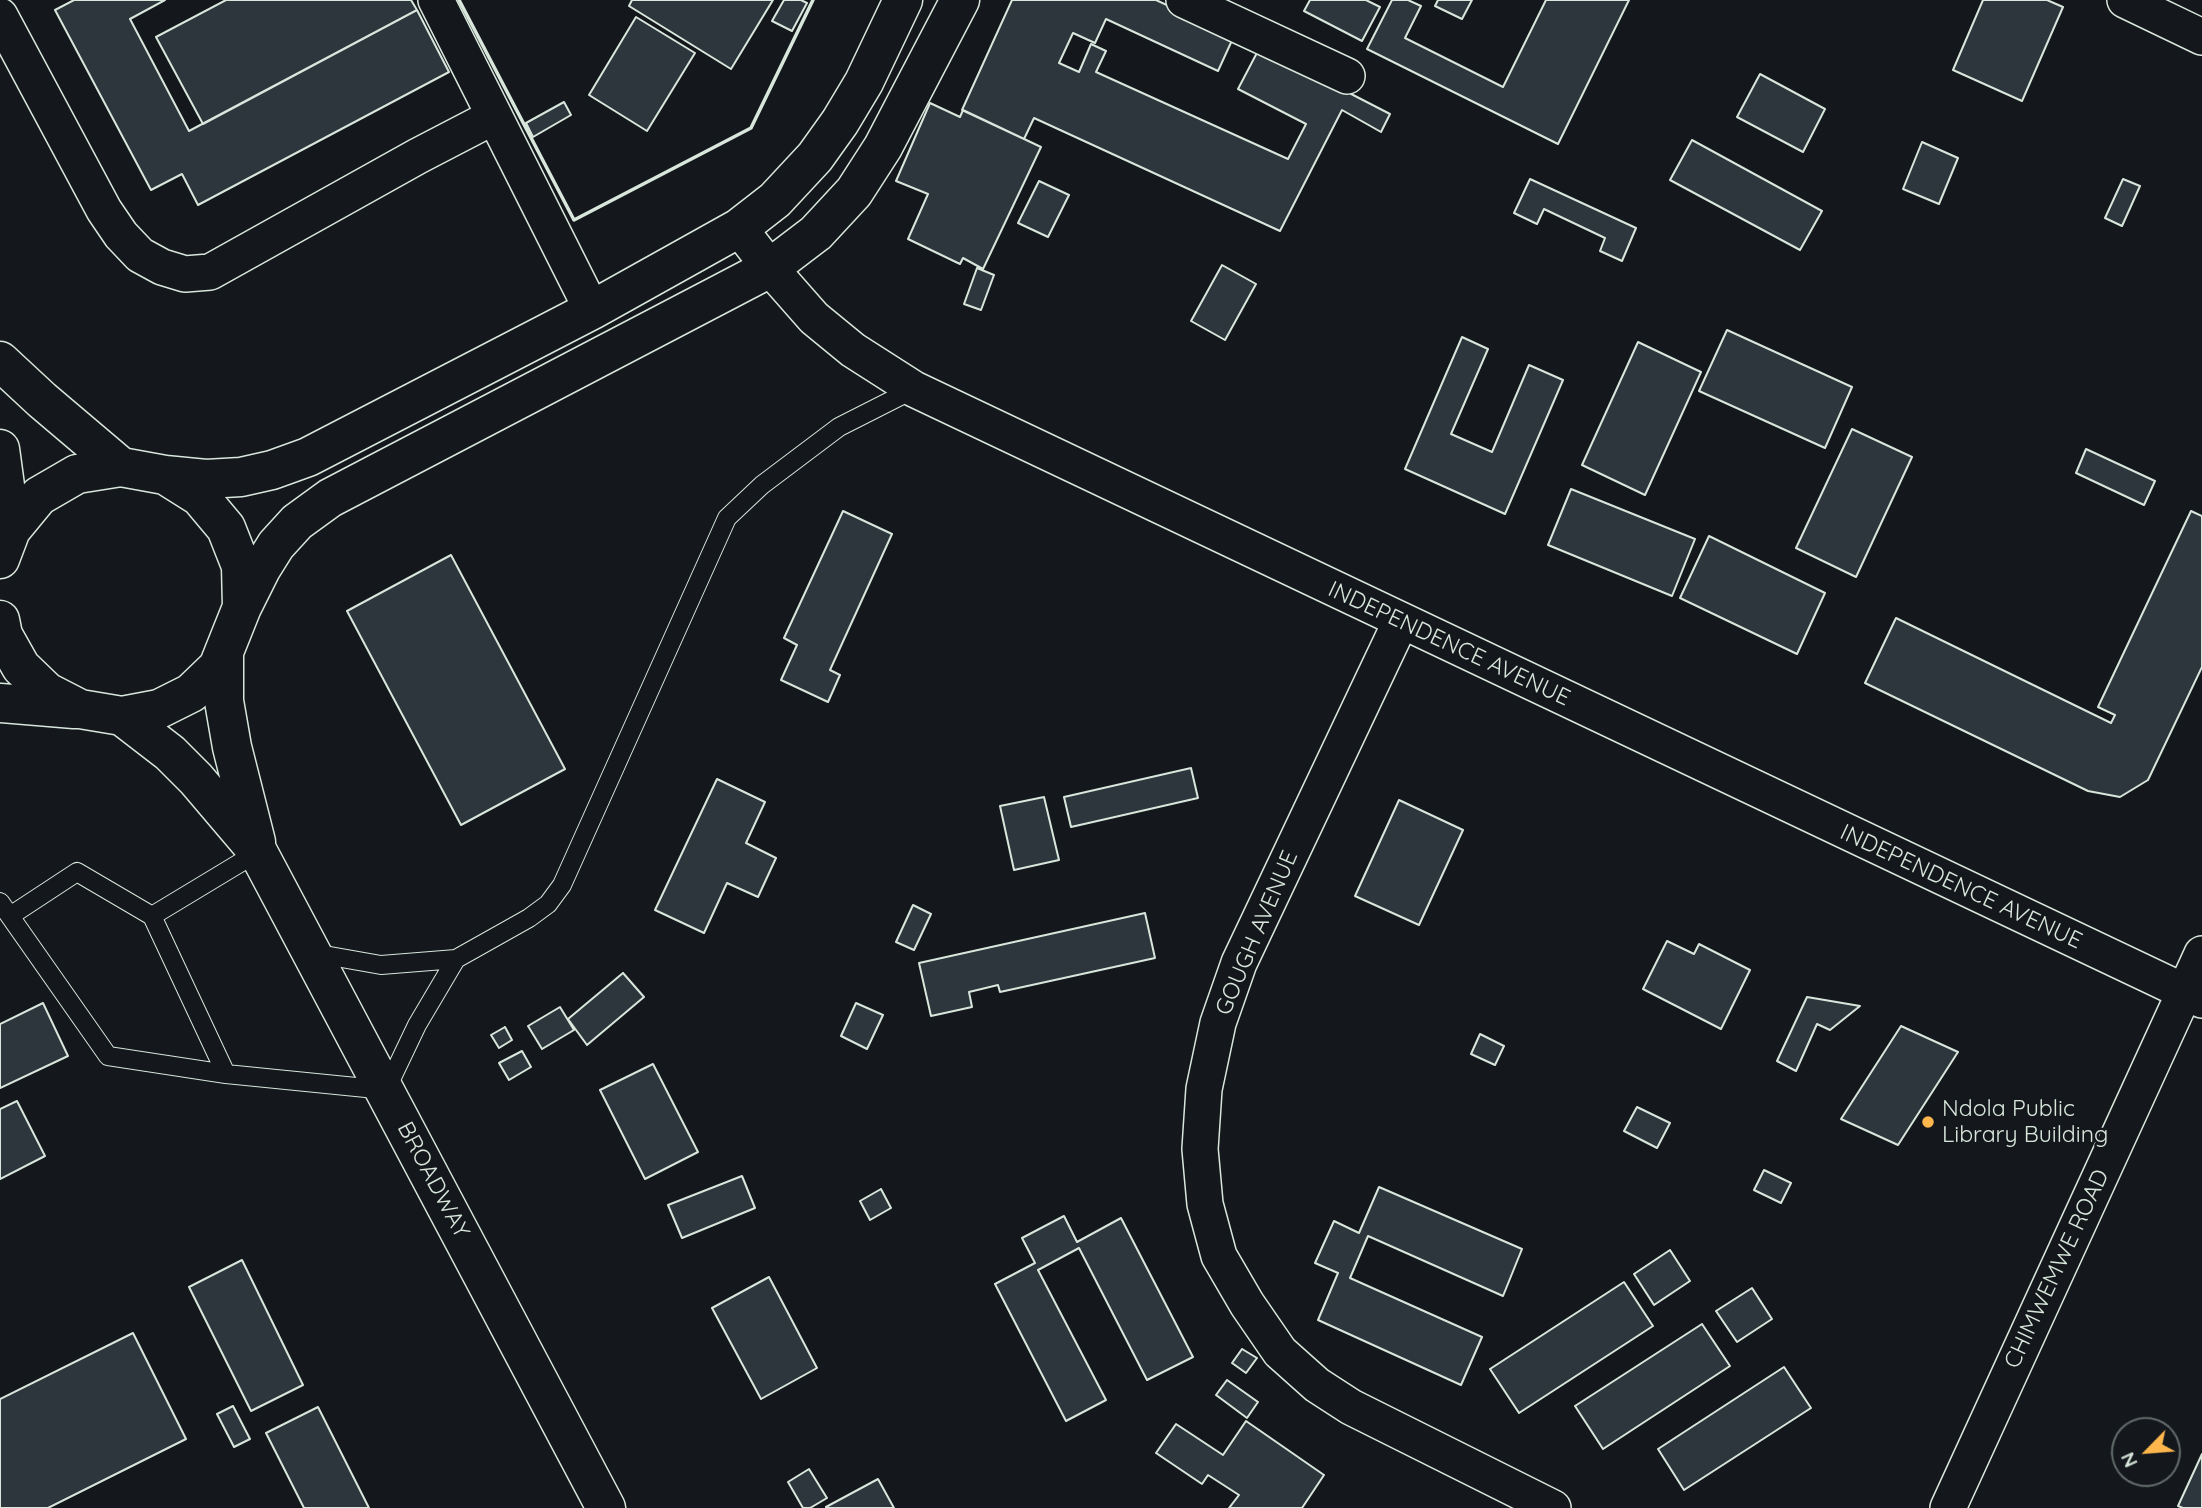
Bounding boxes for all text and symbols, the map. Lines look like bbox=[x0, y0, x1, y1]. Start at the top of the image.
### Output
street label: INDEPENDENCE AVENUE bbox=[1324, 576, 1574, 712]
street label: INDEPENDENCE AVENUE bbox=[1836, 819, 2086, 955]
street label: GOUGH AVENUE bbox=[1210, 847, 1304, 1019]
place label: Ndola Public Library Building bbox=[1942, 1095, 2108, 1149]
marker: Ndola Public Library Building bbox=[1920, 1114, 1936, 1130]
street label: BROADWAY bbox=[391, 1117, 475, 1243]
street label: CHIMWEMWE ROAD bbox=[1999, 1165, 2115, 1373]
north arrow bbox=[2111, 1417, 2181, 1487]
text: N bbox=[2115, 1449, 2143, 1471]

